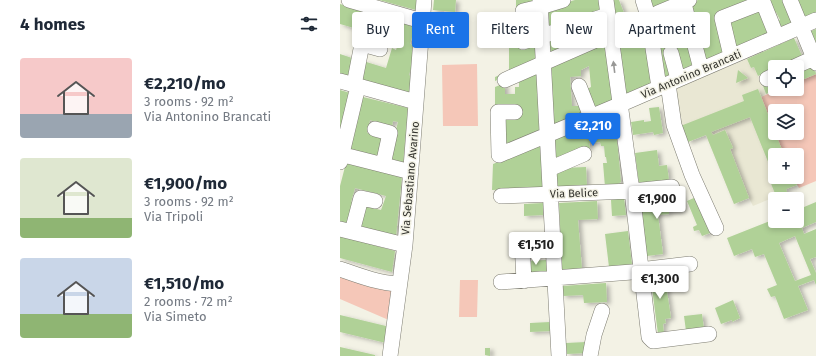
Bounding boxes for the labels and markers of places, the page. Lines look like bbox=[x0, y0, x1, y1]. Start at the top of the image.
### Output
pin: €2,210 bbox=[560, 113, 626, 147]
pin: €1,900 bbox=[624, 186, 690, 220]
pin: €1,510 bbox=[503, 232, 569, 266]
pin: €1,300 bbox=[627, 266, 693, 300]

